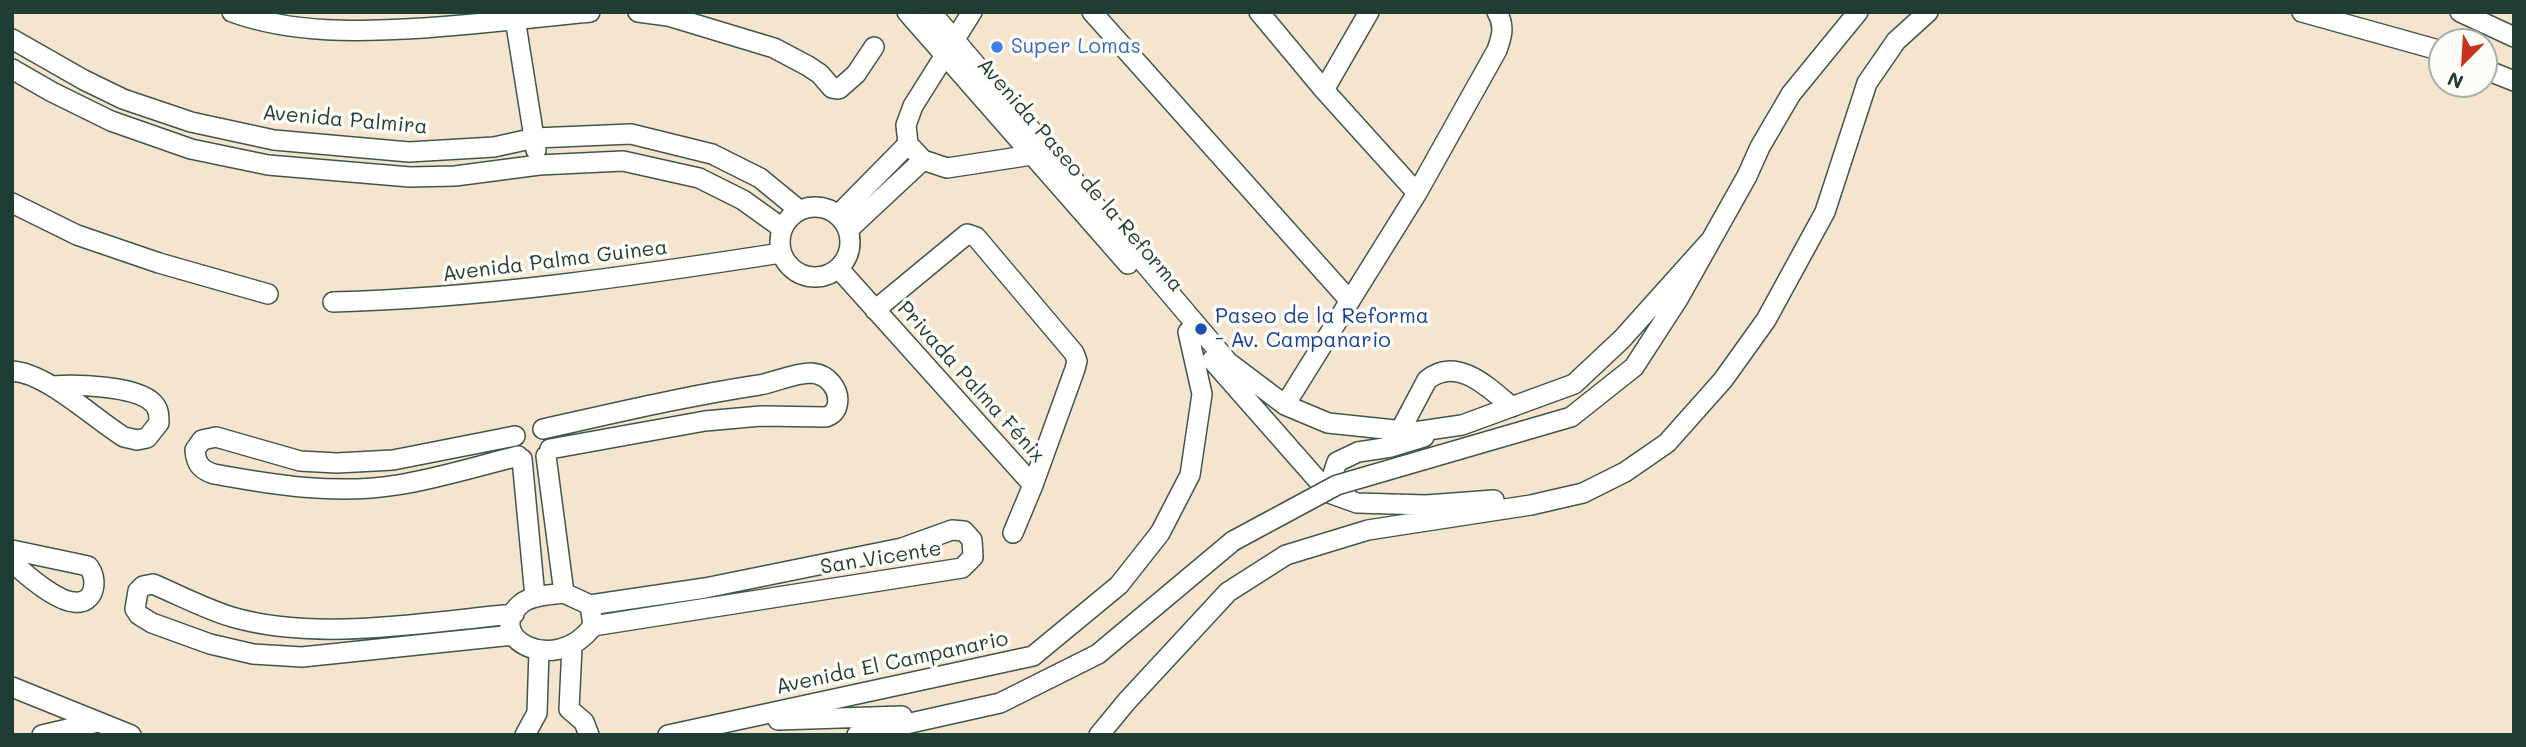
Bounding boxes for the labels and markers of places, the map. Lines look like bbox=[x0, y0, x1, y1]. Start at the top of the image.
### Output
place label: Super Lomas bbox=[1011, 34, 1141, 60]
marker: Super Lomas bbox=[989, 39, 1005, 55]
place label: Paseo de la Reforma - Av. Campanario bbox=[1215, 304, 1429, 354]
marker: Paseo de la Reforma - Av. Campanario bbox=[1193, 321, 1209, 337]

